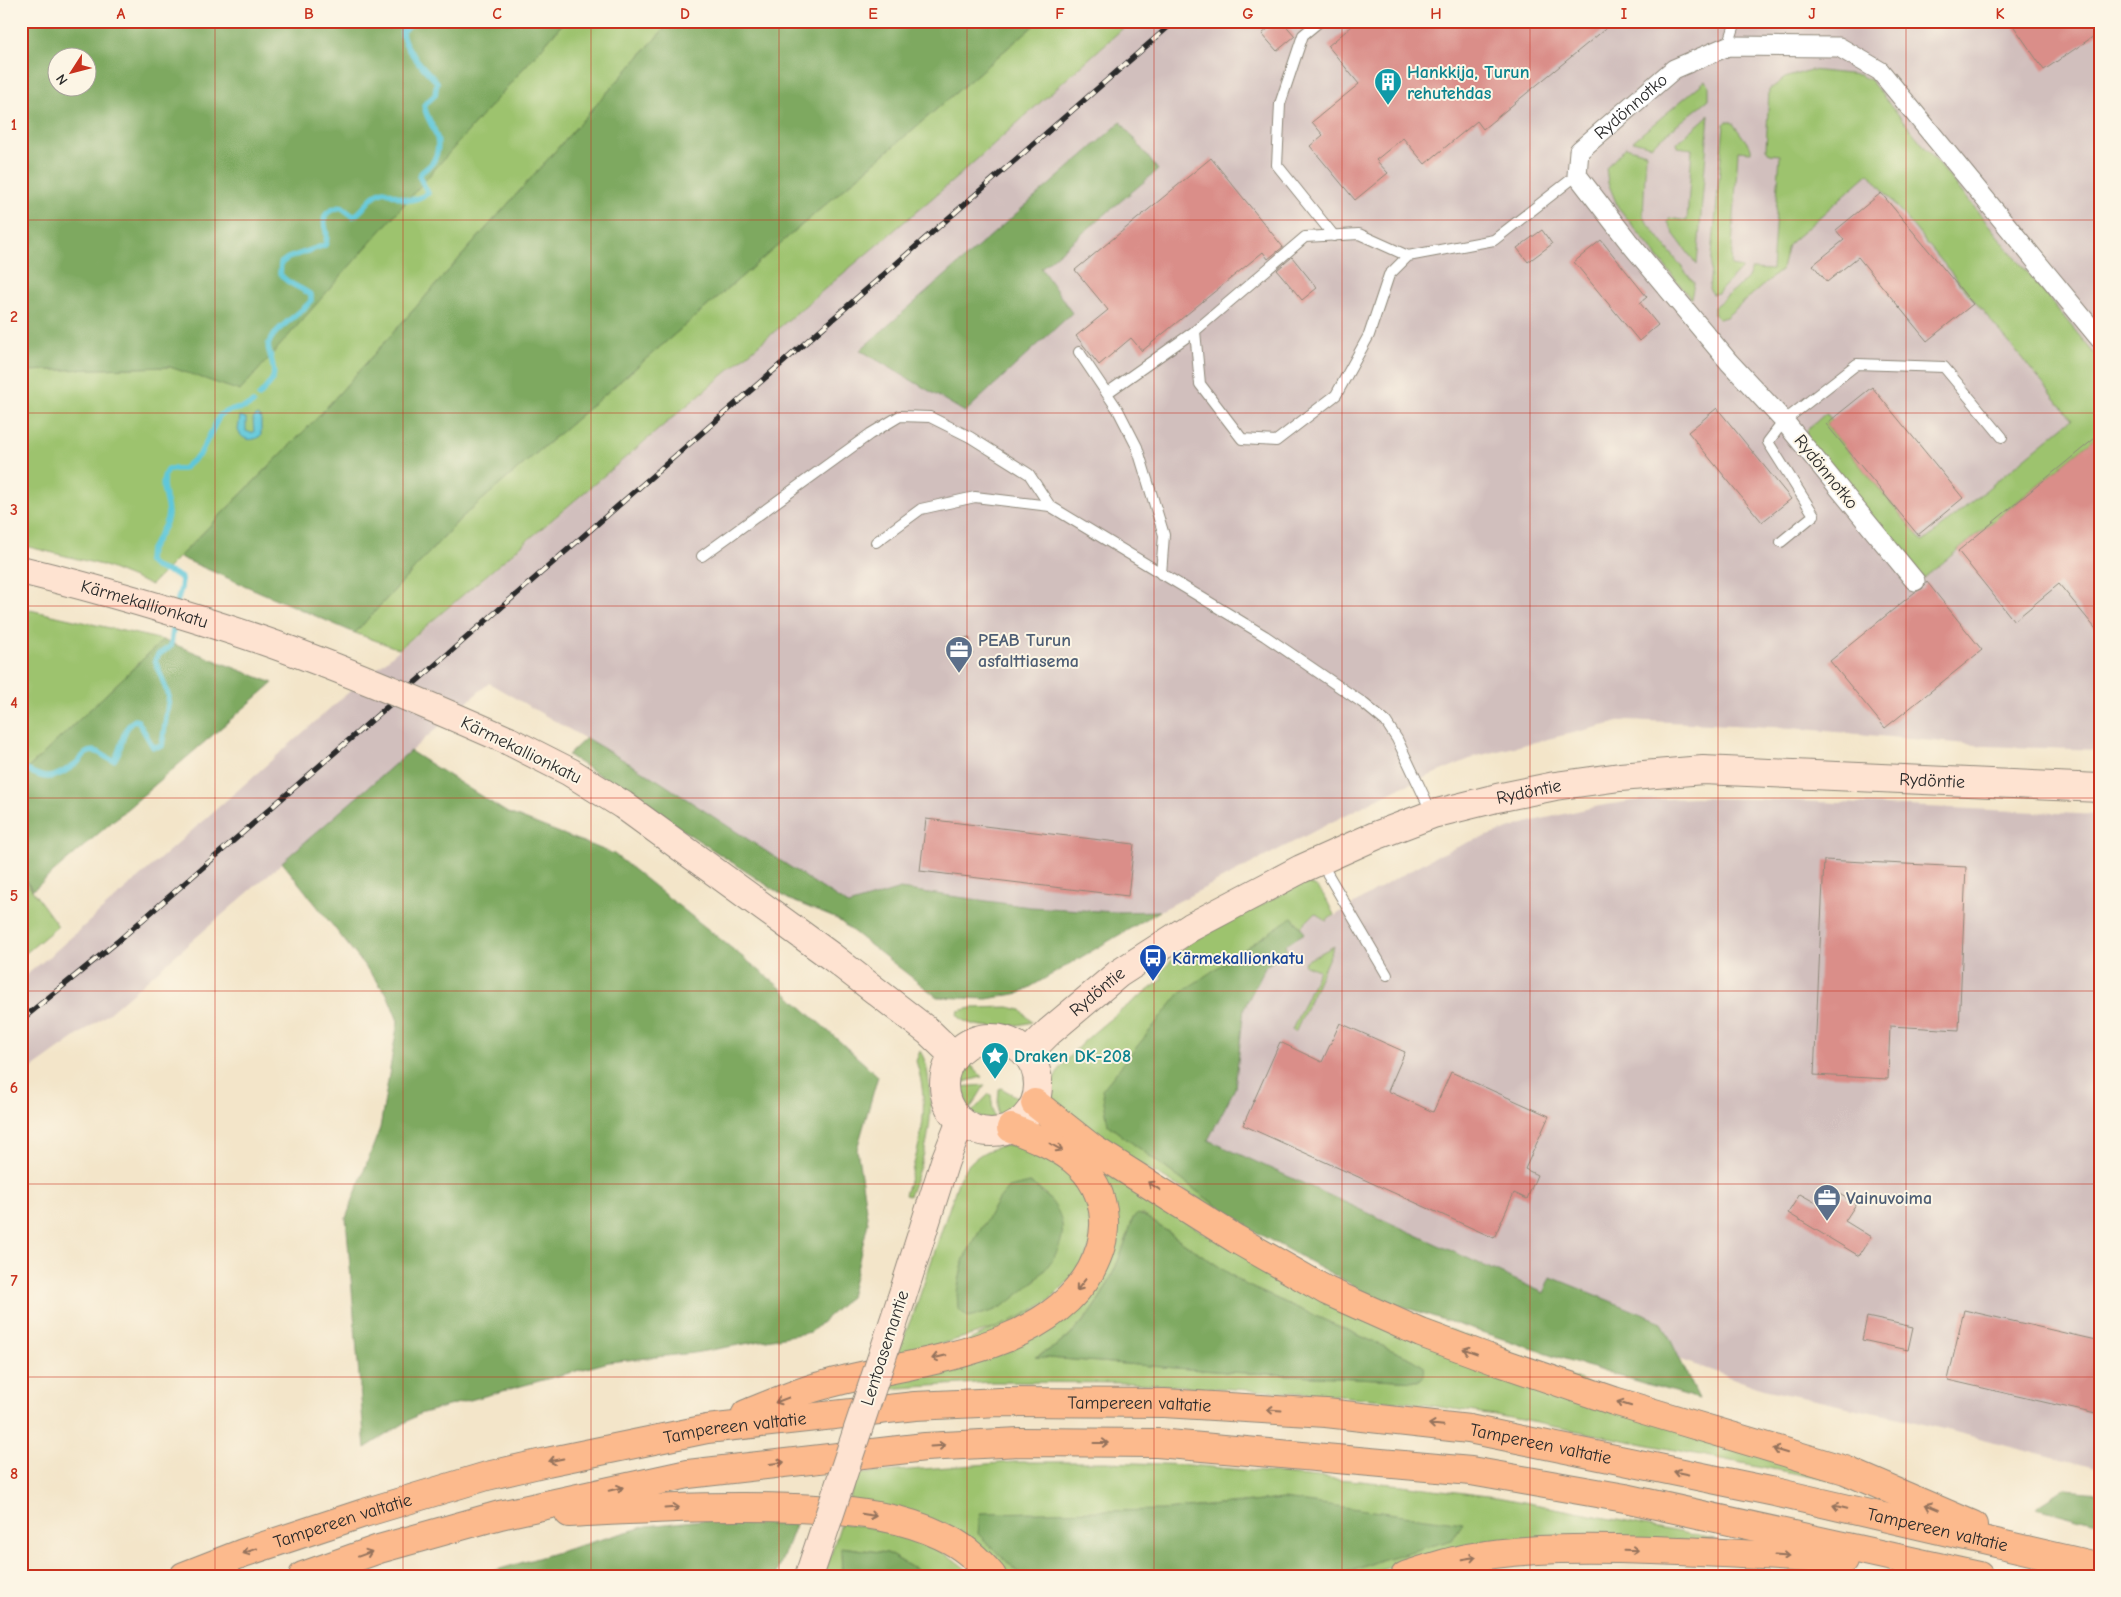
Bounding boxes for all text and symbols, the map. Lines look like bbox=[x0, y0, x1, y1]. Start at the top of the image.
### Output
text: A bbox=[117, 5, 126, 23]
text: B bbox=[304, 5, 314, 23]
text: C bbox=[492, 5, 502, 23]
text: D bbox=[680, 5, 690, 23]
text: E bbox=[868, 5, 878, 23]
text: F bbox=[1055, 5, 1065, 23]
text: G bbox=[1242, 5, 1254, 23]
text: H bbox=[1430, 5, 1442, 23]
text: I bbox=[1621, 5, 1627, 23]
text: J bbox=[1808, 5, 1816, 23]
text: K bbox=[1995, 5, 2005, 23]
north arrow bbox=[48, 48, 98, 98]
place label: Hankkija, Turun rehutehdas bbox=[1407, 62, 1529, 104]
building icon: Hankkija, Turun rehutehdas bbox=[1373, 67, 1403, 106]
street label: Rydönnotko bbox=[1590, 69, 1672, 144]
text: N bbox=[52, 71, 71, 88]
text: 1 bbox=[11, 116, 17, 134]
text: 2 bbox=[10, 308, 18, 326]
street label: Rydönnotko bbox=[1790, 430, 1862, 514]
text: 3 bbox=[10, 501, 18, 519]
street label: Kärmekallionkatu bbox=[79, 575, 211, 633]
place label: PEAB Turun asfalttiasema bbox=[978, 630, 1079, 672]
office icon: PEAB Turun asfalttiasema bbox=[944, 635, 974, 674]
text: 4 bbox=[10, 694, 18, 712]
street label: Kärmekallionkatu bbox=[457, 712, 585, 788]
street label: Rydöntie bbox=[1899, 768, 1966, 792]
street label: Rydöntie bbox=[1495, 775, 1563, 808]
text: 5 bbox=[10, 887, 18, 905]
bus stop icon: Kärmekallionkatu bbox=[1138, 943, 1168, 982]
place label: Kärmekallionkatu bbox=[1172, 948, 1304, 969]
street label: Rydöntie bbox=[1065, 962, 1128, 1021]
place icon: Draken DK-208 bbox=[980, 1041, 1010, 1080]
place label: Draken DK-208 bbox=[1014, 1046, 1131, 1067]
text: 6 bbox=[10, 1079, 18, 1097]
one-way arrow bbox=[1048, 1142, 1063, 1152]
one-way arrow bbox=[1147, 1181, 1161, 1191]
office icon: Vainuvoima bbox=[1812, 1183, 1842, 1222]
place label: Vainuvoima bbox=[1846, 1188, 1932, 1209]
text: 7 bbox=[10, 1272, 18, 1290]
one-way arrow bbox=[1076, 1278, 1086, 1292]
street label: Lentoasemantie bbox=[856, 1288, 914, 1408]
one-way arrow bbox=[1463, 1346, 1479, 1355]
one-way arrow bbox=[931, 1353, 947, 1362]
street label: Tampereen valtatie bbox=[1067, 1392, 1212, 1416]
one-way arrow bbox=[775, 1396, 791, 1405]
one-way arrow bbox=[1617, 1398, 1633, 1408]
one-way arrow bbox=[1267, 1405, 1283, 1415]
street label: Tampereen valtatie bbox=[662, 1408, 807, 1448]
street label: Tampereen valtatie bbox=[1468, 1419, 1613, 1469]
one-way arrow bbox=[1428, 1420, 1444, 1430]
one-way arrow bbox=[1092, 1438, 1108, 1448]
one-way arrow bbox=[930, 1442, 946, 1451]
one-way arrow bbox=[1772, 1445, 1788, 1455]
one-way arrow bbox=[549, 1456, 565, 1465]
one-way arrow bbox=[768, 1458, 784, 1468]
text: 8 bbox=[10, 1465, 18, 1483]
one-way arrow bbox=[1674, 1467, 1690, 1477]
one-way arrow bbox=[608, 1484, 624, 1493]
street label: Tampereen valtatie bbox=[271, 1489, 414, 1553]
one-way arrow bbox=[1833, 1502, 1849, 1511]
one-way arrow bbox=[1925, 1502, 1940, 1512]
street label: Tampereen valtatie bbox=[1865, 1503, 2010, 1556]
one-way arrow bbox=[663, 1504, 679, 1513]
one-way arrow bbox=[860, 1510, 876, 1520]
one-way arrow bbox=[1623, 1545, 1639, 1554]
one-way arrow bbox=[242, 1547, 258, 1556]
one-way arrow bbox=[357, 1548, 373, 1558]
one-way arrow bbox=[1773, 1551, 1789, 1560]
one-way arrow bbox=[1461, 1552, 1477, 1562]

